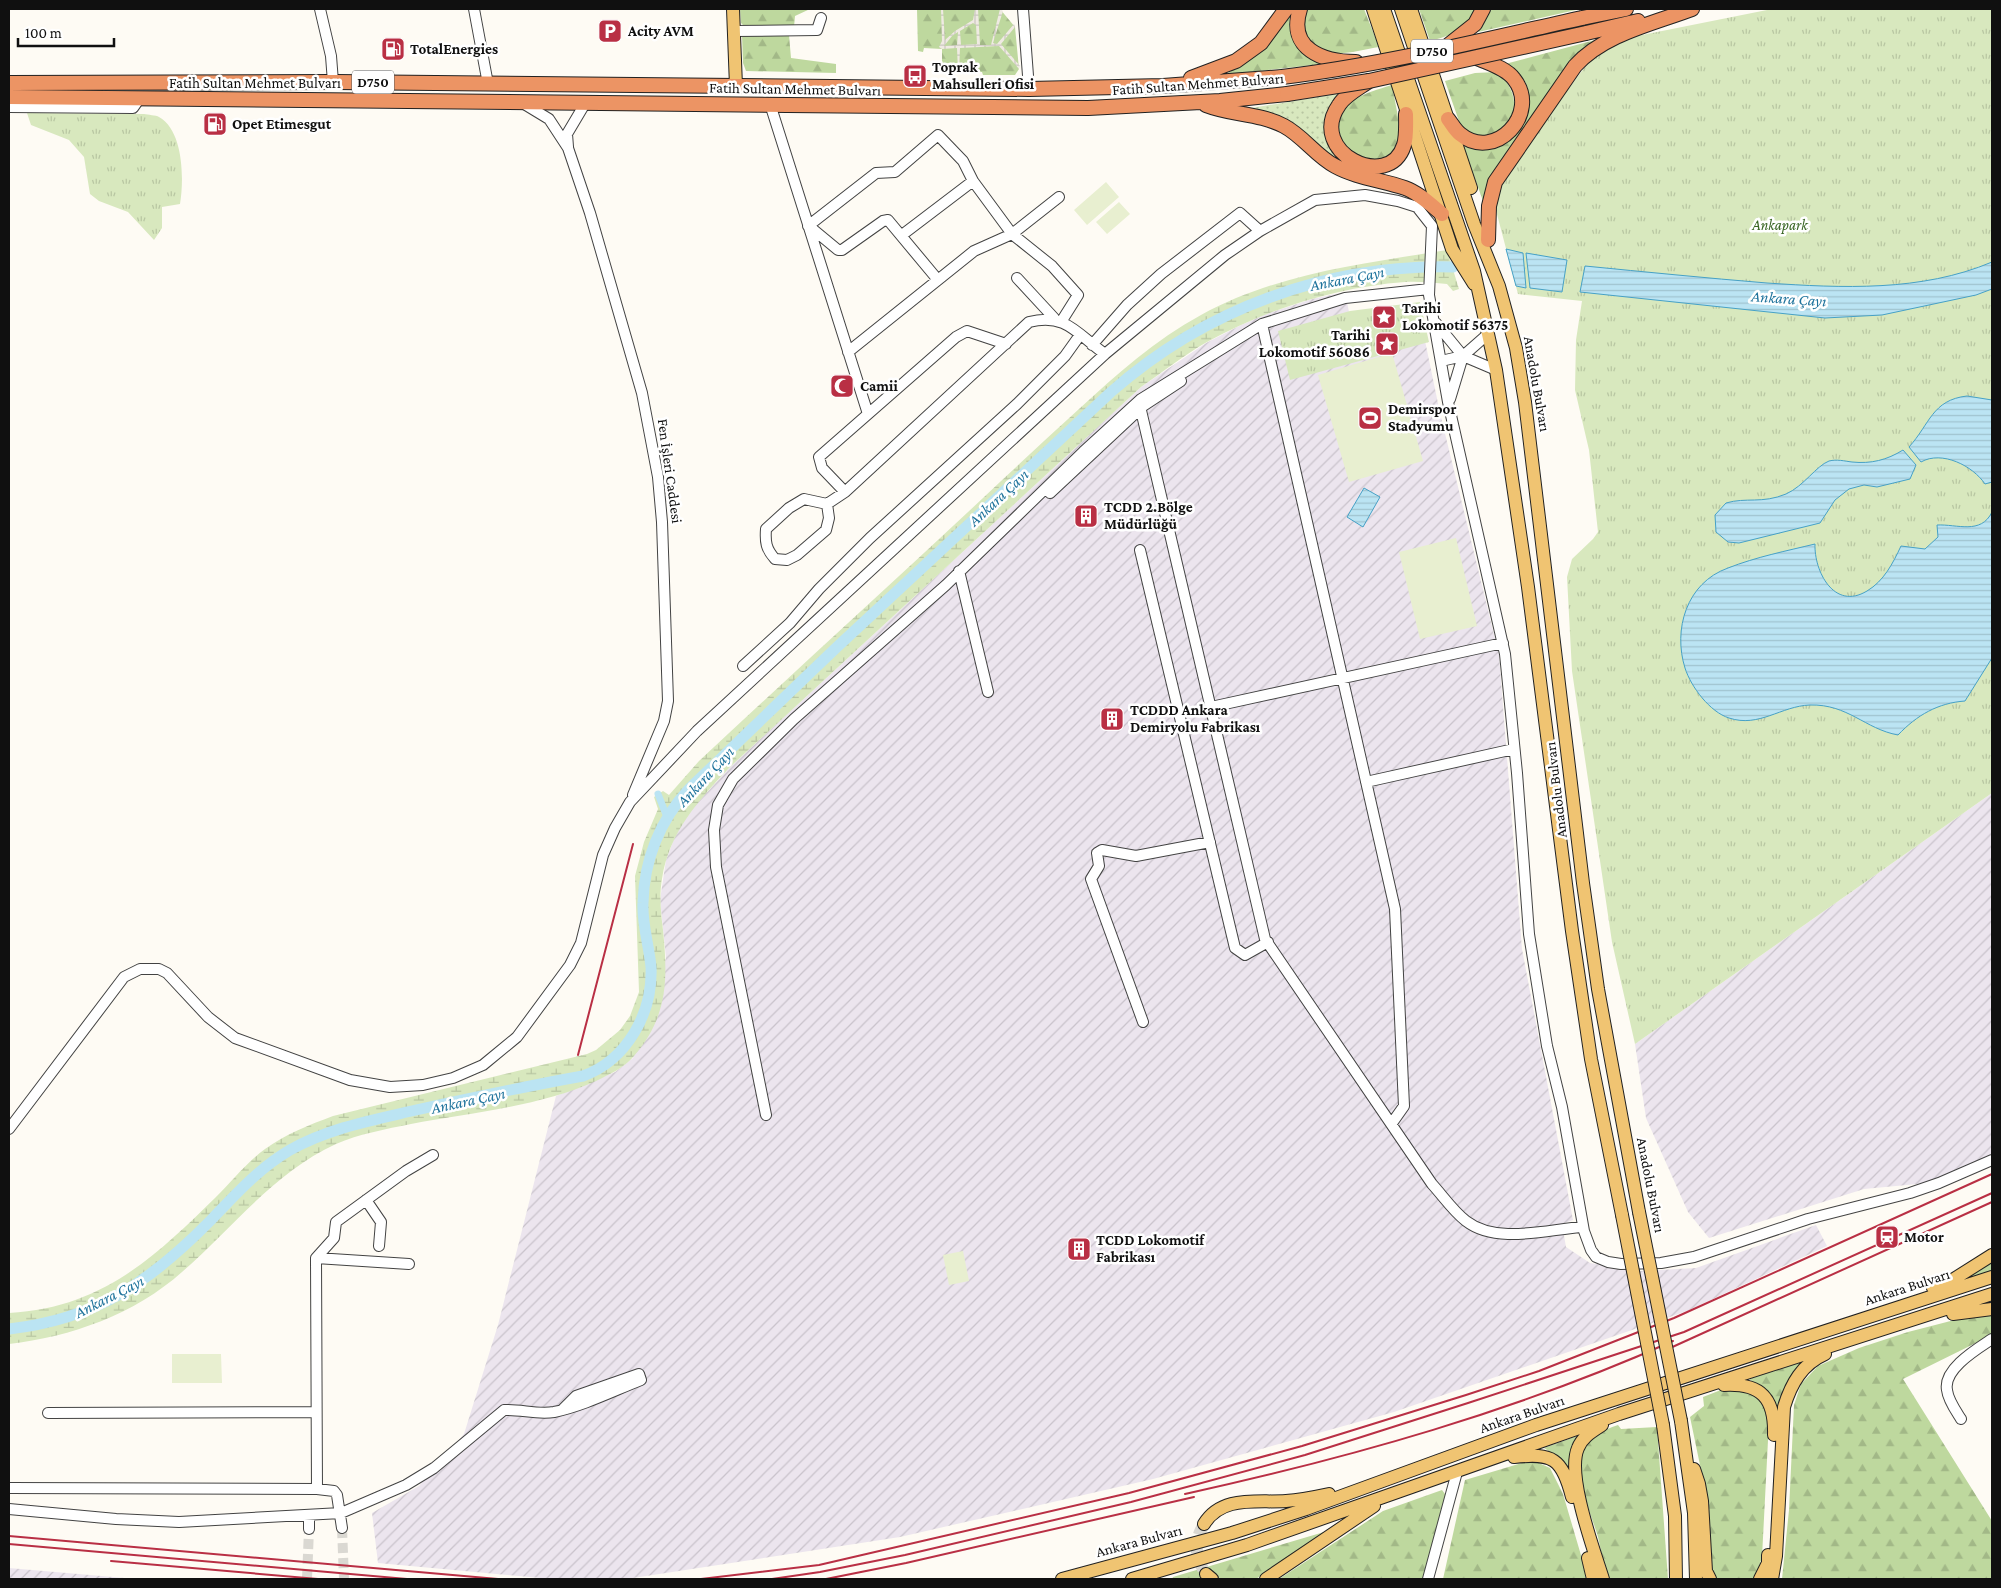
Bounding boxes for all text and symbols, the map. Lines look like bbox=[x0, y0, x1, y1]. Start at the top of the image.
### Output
scale bar bbox=[18, 15, 114, 47]
parking icon: Acity AVM bbox=[597, 18, 623, 44]
place label: Acity AVM bbox=[627, 23, 694, 39]
text: 100 m bbox=[25, 25, 62, 41]
fuel station icon: TotalEnergies bbox=[380, 36, 406, 62]
road number: D750 bbox=[1411, 40, 1453, 62]
place label: TotalEnergies bbox=[410, 41, 498, 57]
place label: Toprak Mahsulleri Ofisi bbox=[932, 59, 1035, 92]
bus stop icon: Toprak Mahsulleri Ofisi bbox=[902, 63, 928, 89]
road number: D750 bbox=[352, 70, 394, 94]
street label: Fatih Sultan Mehmet Bulvarı bbox=[1112, 70, 1284, 98]
street label: Fatih Sultan Mehmet Bulvarı bbox=[169, 75, 341, 91]
street label: Fatih Sultan Mehmet Bulvarı bbox=[709, 80, 881, 99]
fuel station icon: Opet Etimesgut bbox=[202, 111, 228, 137]
place label: Opet Etimesgut bbox=[232, 116, 332, 132]
park label: Ankapark bbox=[1751, 217, 1809, 234]
water label: Ankara Çayı bbox=[1308, 263, 1386, 295]
water label: Ankara Çayı bbox=[1750, 287, 1827, 311]
place label: Tarihi Lokomotif 56375 bbox=[1402, 300, 1508, 333]
place icon: Tarihi Lokomotif 56375 bbox=[1371, 304, 1397, 330]
place label: Tarihi Lokomotif 56086 bbox=[1259, 327, 1371, 360]
place icon: Tarihi Lokomotif 56086 bbox=[1374, 331, 1400, 357]
street label: Anadolu Bulvarı bbox=[1521, 335, 1553, 433]
mosque icon: Camii bbox=[829, 373, 855, 399]
place label: Camii bbox=[860, 378, 898, 394]
place label: Demirspor Stadyumu bbox=[1388, 401, 1456, 434]
sports icon: Demirspor Stadyumu bbox=[1357, 405, 1383, 431]
street label: Fen İşleri Caddesi bbox=[654, 418, 685, 525]
water label: Ankara Çayı bbox=[964, 466, 1032, 531]
place label: TCDD 2.Bölge Müdürlüğü bbox=[1104, 499, 1193, 532]
building icon: TCDD 2.Bölge Müdürlüğü bbox=[1073, 503, 1099, 529]
place label: TCDDD Ankara Demiryolu Fabrikası bbox=[1130, 702, 1261, 735]
building icon: TCDDD Ankara Demiryolu Fabrikası bbox=[1099, 706, 1125, 732]
street label: Anadolu Bulvarı bbox=[1542, 741, 1570, 839]
water label: Ankara Çayı bbox=[673, 743, 738, 811]
water label: Ankara Çayı bbox=[429, 1084, 507, 1118]
street label: Anadolu Bulvarı bbox=[1634, 1136, 1668, 1234]
station icon: Motor bbox=[1874, 1224, 1900, 1250]
place label: Motor bbox=[1904, 1229, 1944, 1245]
place label: TCDD Lokomotif Fabrikası bbox=[1096, 1232, 1205, 1265]
building icon: TCDD Lokomotif Fabrikası bbox=[1066, 1236, 1092, 1262]
street label: Ankara Bulvarı bbox=[1862, 1266, 1952, 1308]
water label: Ankara Çayı bbox=[71, 1272, 147, 1322]
street label: Ankara Bulvarı bbox=[1478, 1392, 1567, 1436]
street label: Ankara Bulvarı bbox=[1094, 1522, 1184, 1560]

